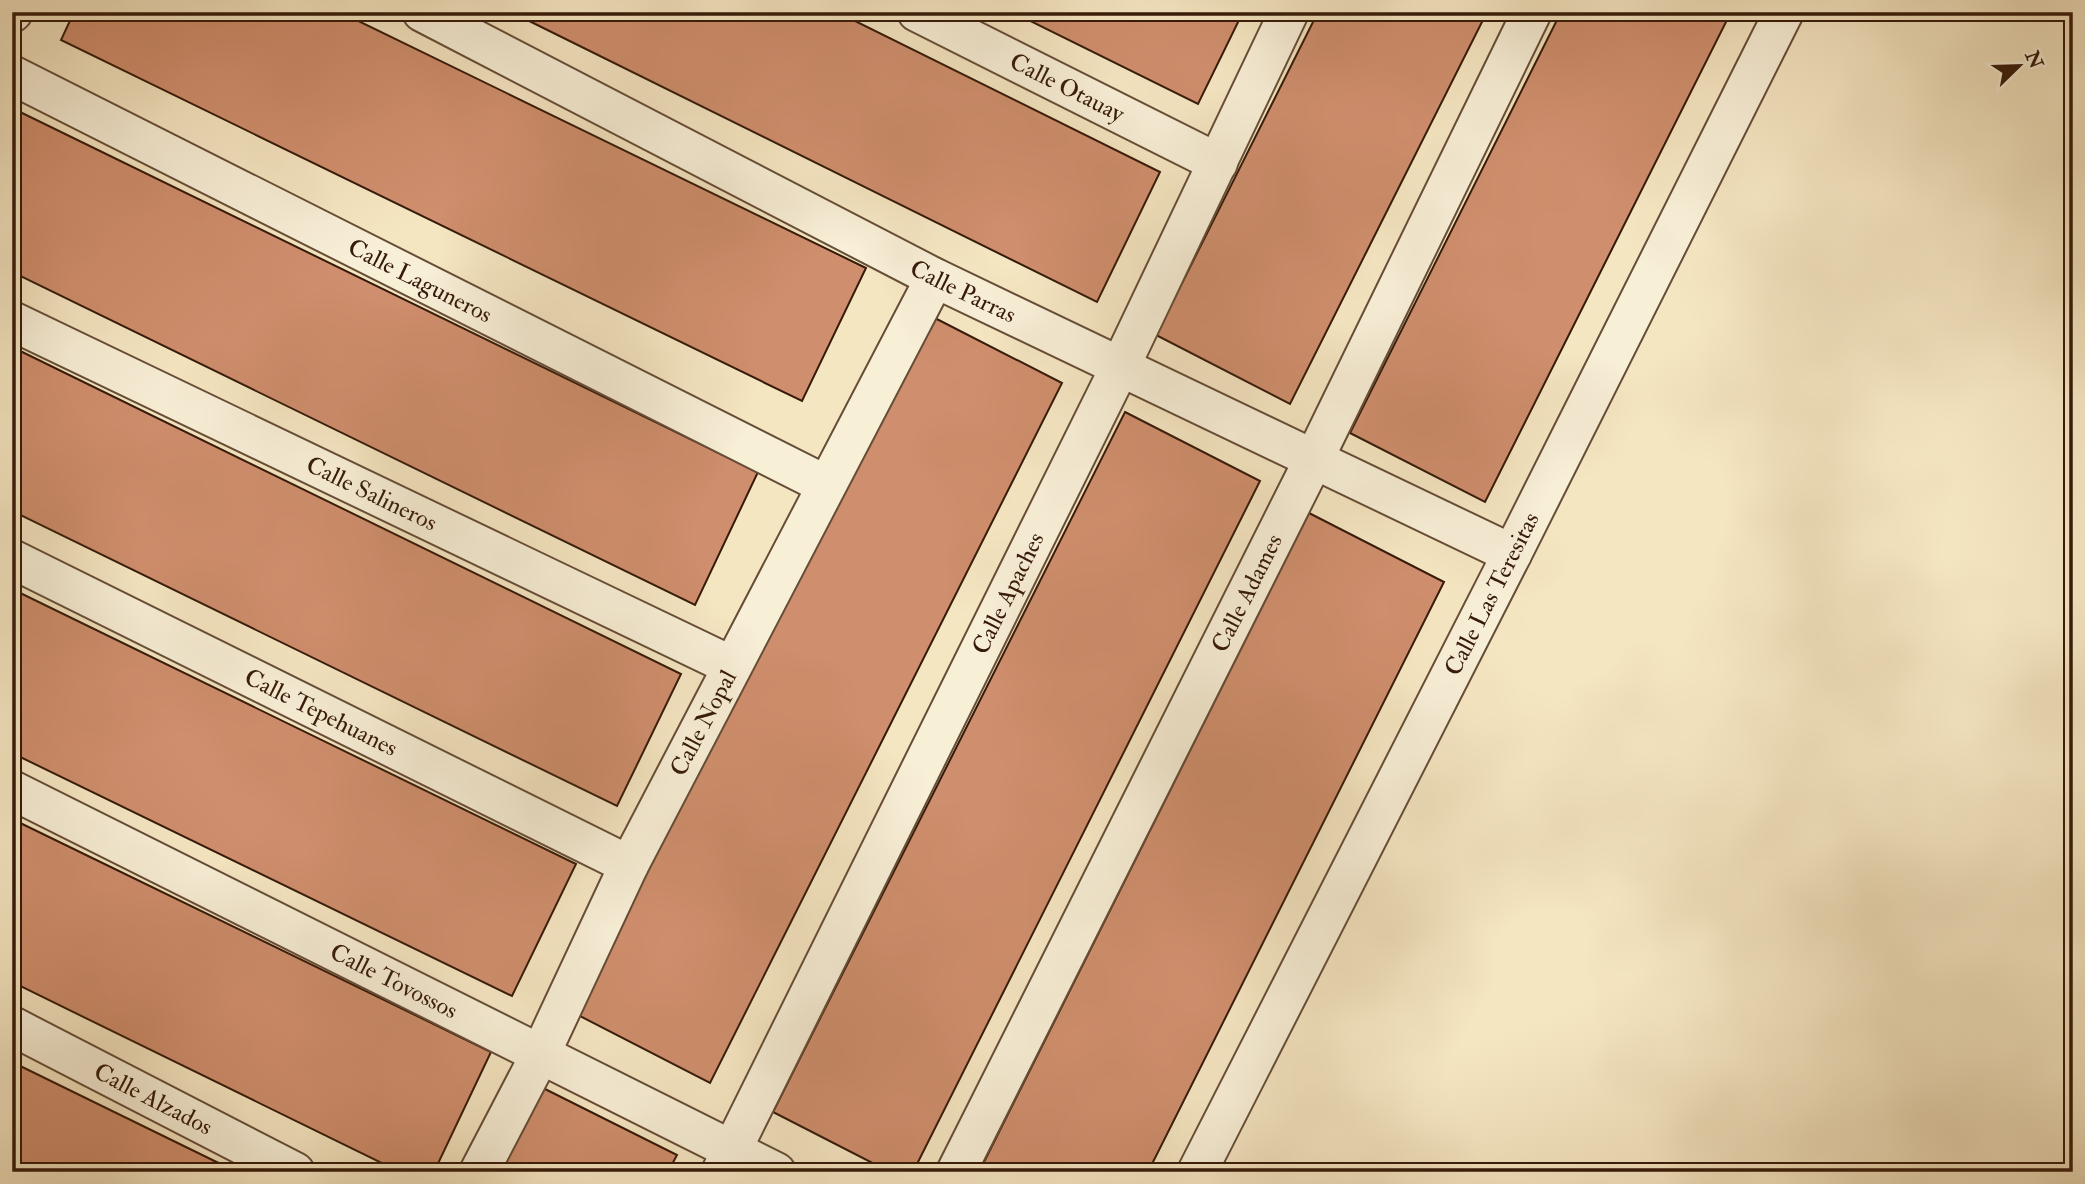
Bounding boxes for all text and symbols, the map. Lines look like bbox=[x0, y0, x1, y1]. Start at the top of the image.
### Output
north arrow bbox=[1983, 32, 2054, 102]
street label: Calle Otauay bbox=[1004, 46, 1130, 130]
text: N bbox=[2019, 46, 2048, 73]
street label: Calle Laguneros bbox=[343, 232, 497, 330]
street label: Calle Parras bbox=[905, 253, 1021, 330]
street label: Calle Salineros bbox=[301, 449, 442, 538]
street label: Calle Las Teresitas bbox=[1438, 507, 1546, 681]
street label: Calle Apaches bbox=[965, 527, 1052, 660]
street label: Calle Adames bbox=[1205, 529, 1290, 657]
street label: Calle Tepehuanes bbox=[239, 662, 403, 764]
street label: Calle Nopal bbox=[663, 665, 744, 781]
street label: Calle Tovossos bbox=[325, 937, 463, 1026]
street label: Calle Alzados bbox=[89, 1056, 218, 1143]

